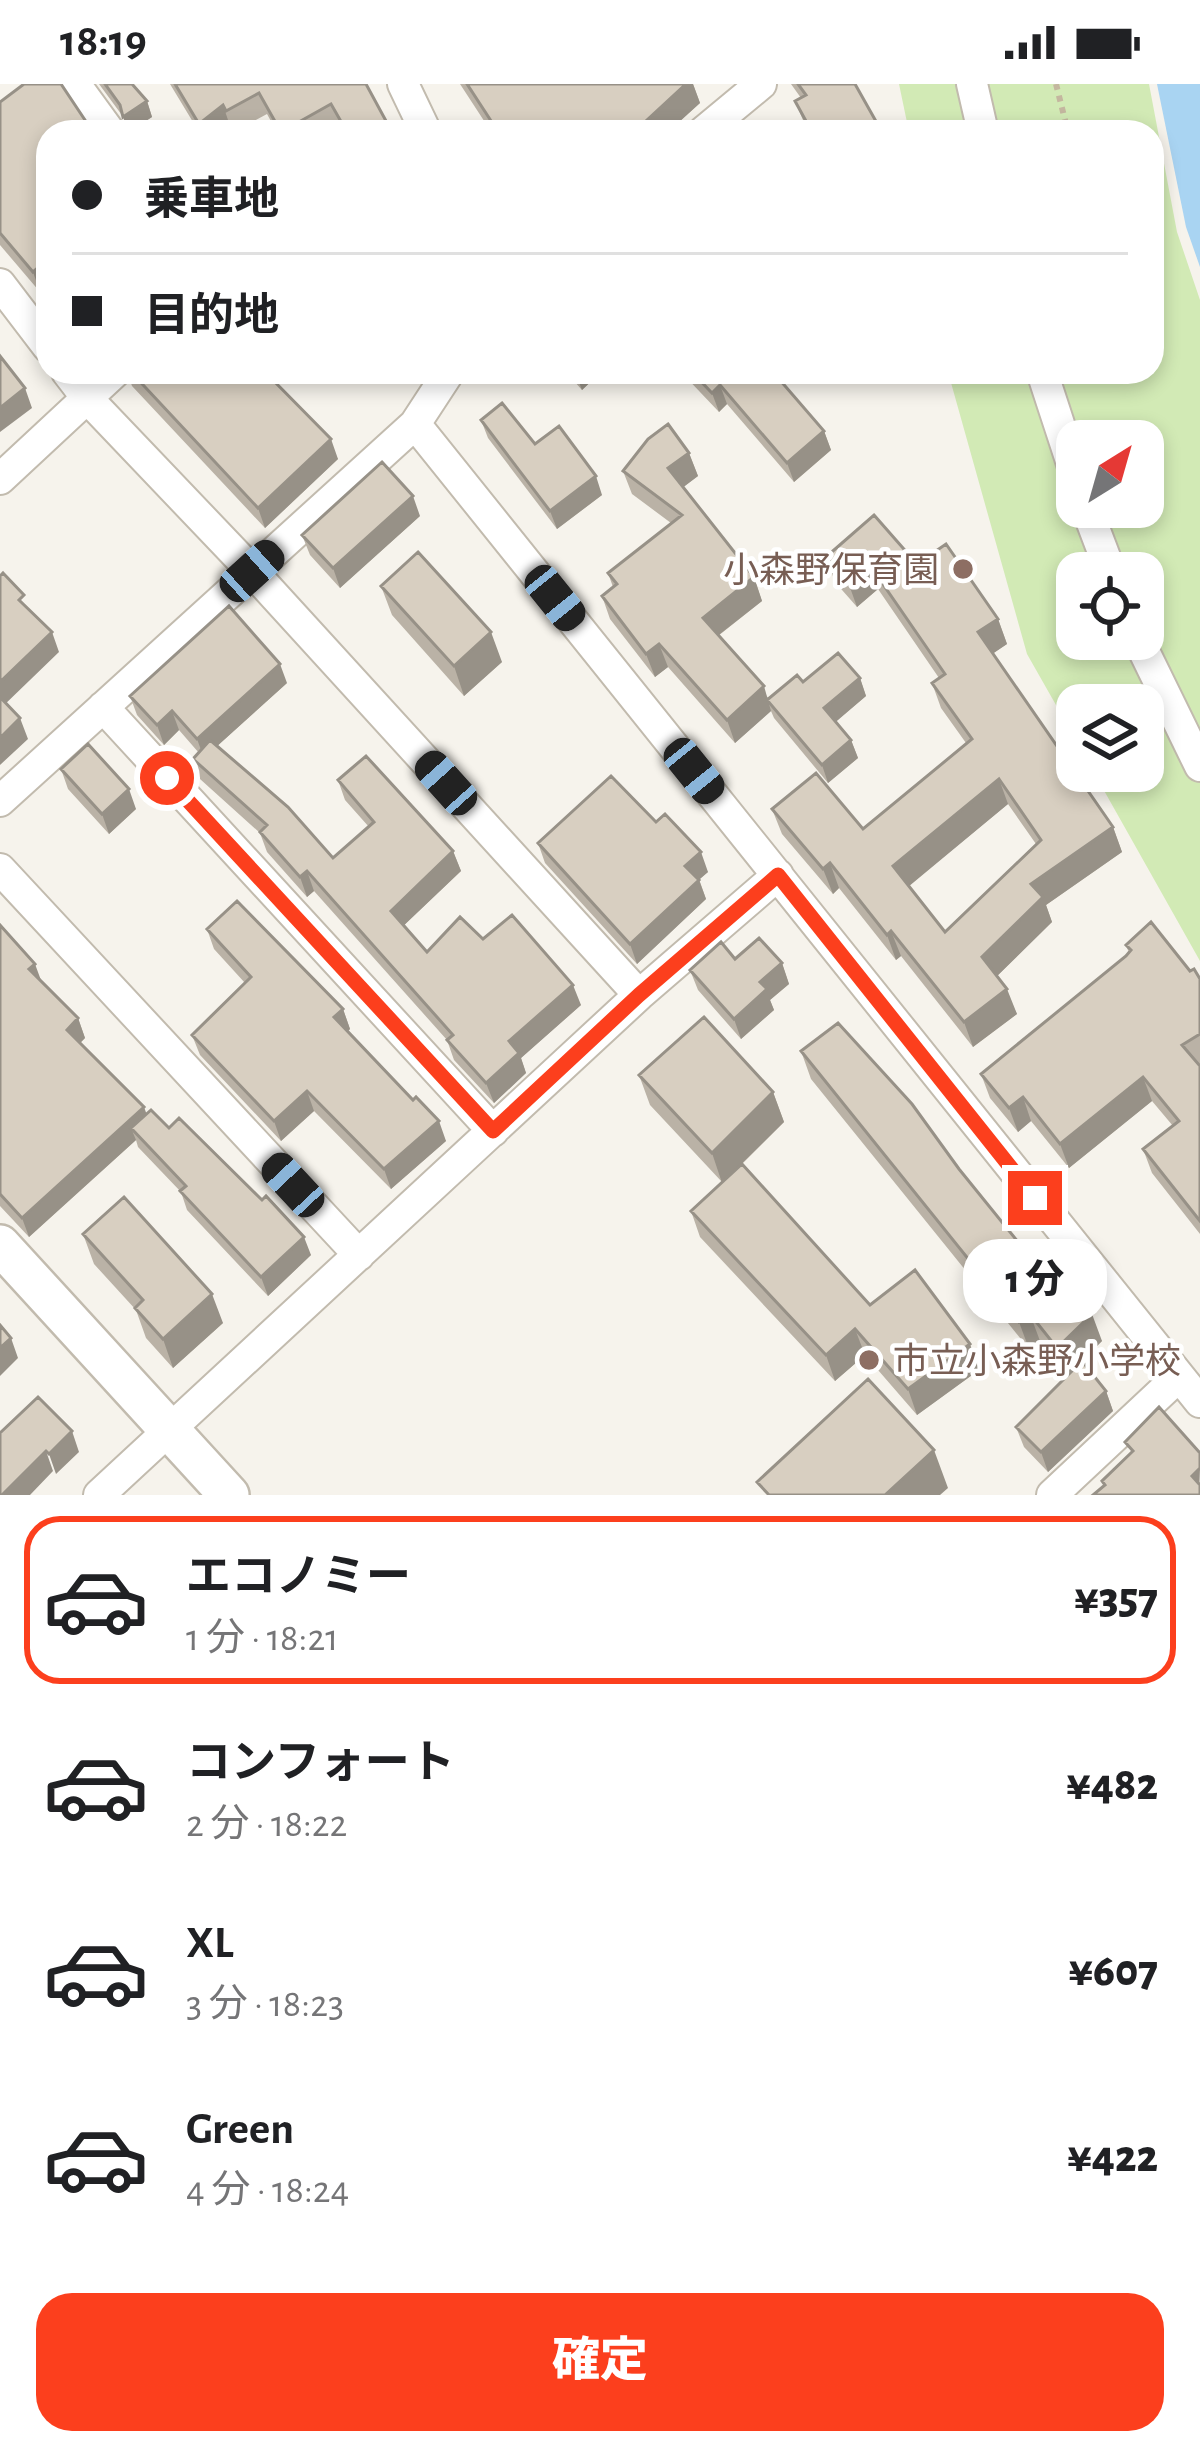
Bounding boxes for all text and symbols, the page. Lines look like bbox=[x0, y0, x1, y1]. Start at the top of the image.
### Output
text: 18:19 bbox=[60, 19, 147, 64]
text: 乗車地 bbox=[144, 178, 279, 223]
text: 目的地 bbox=[144, 294, 279, 339]
north arrow bbox=[1056, 420, 1164, 528]
map controls bbox=[1056, 420, 1164, 792]
car bbox=[213, 534, 291, 608]
place label: 小森野保育園 bbox=[723, 551, 939, 589]
button: locate bbox=[1056, 552, 1164, 660]
marker: 小森野保育園 bbox=[950, 556, 976, 582]
car bbox=[518, 559, 592, 637]
button: layers bbox=[1056, 684, 1164, 792]
car bbox=[657, 732, 731, 810]
car bbox=[409, 744, 483, 822]
route start bbox=[140, 751, 194, 805]
car bbox=[255, 1146, 331, 1224]
route end bbox=[1008, 1171, 1062, 1225]
callout: 1 分 bbox=[963, 1240, 1107, 1324]
text: 1 分 bbox=[1005, 1261, 1065, 1300]
place label: 市立小森野小学校 bbox=[893, 1342, 1181, 1380]
marker: 市立小森野小学校 bbox=[856, 1347, 882, 1373]
icon: car bbox=[42, 1546, 150, 1654]
text: エコノミー bbox=[186, 1555, 411, 1600]
text: ¥357 bbox=[1074, 1577, 1158, 1622]
text: 1 分 · 18:21 bbox=[186, 1619, 339, 1658]
icon: car bbox=[42, 1732, 150, 1840]
text: コンフォート bbox=[186, 1741, 455, 1786]
text: ¥482 bbox=[1066, 1763, 1158, 1808]
text: 2 分 · 18:22 bbox=[186, 1805, 347, 1844]
icon: car bbox=[42, 1918, 150, 2026]
text: XL bbox=[186, 1921, 234, 1966]
text: ¥607 bbox=[1068, 1949, 1158, 1994]
text: 3 分 · 18:23 bbox=[186, 1985, 344, 2024]
icon: car bbox=[42, 2104, 150, 2212]
text: Green bbox=[186, 2107, 294, 2152]
text: ¥422 bbox=[1067, 2135, 1158, 2180]
text: 4 分 · 18:24 bbox=[186, 2171, 349, 2210]
button: 確定 bbox=[36, 2293, 1164, 2431]

